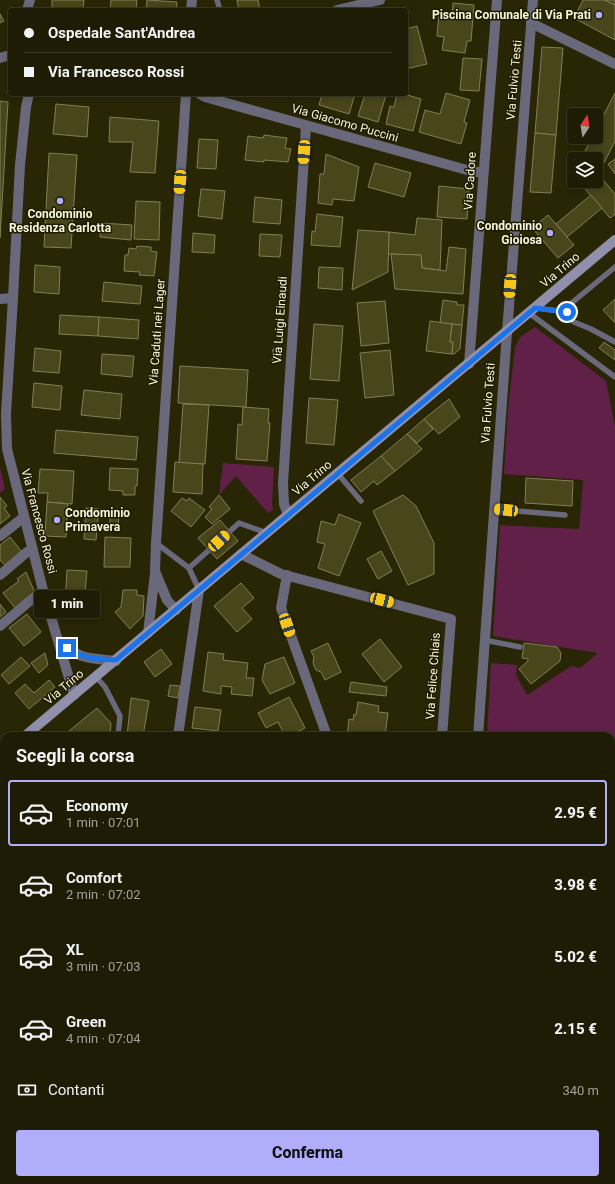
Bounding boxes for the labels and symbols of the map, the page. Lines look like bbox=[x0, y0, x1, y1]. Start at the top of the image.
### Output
place label: Piscina Comunale di Via Prati bbox=[432, 8, 591, 22]
marker: Piscina Comunale di Via Prati bbox=[594, 10, 604, 20]
street label: Via Fulvio Testi bbox=[504, 39, 524, 121]
street label: Via Giacomo Puccini bbox=[290, 101, 400, 145]
north arrow bbox=[567, 108, 603, 144]
car bbox=[297, 140, 311, 164]
street label: Via Cadore bbox=[461, 151, 479, 211]
car bbox=[173, 170, 187, 194]
marker: Condominio Residenza Carlotta bbox=[55, 196, 65, 206]
place label: Condominio Residenza Carlotta bbox=[9, 207, 112, 235]
place label: Condominio Gioiosa bbox=[477, 219, 543, 247]
marker: Condominio Gioiosa bbox=[545, 228, 555, 238]
street label: Via Trino bbox=[537, 249, 583, 290]
car bbox=[503, 274, 517, 298]
street label: Via Luigi Einaudi bbox=[270, 276, 290, 364]
street label: Via Caduti nei Lager bbox=[146, 278, 168, 386]
route start bbox=[558, 303, 576, 321]
street label: Via Fulvio Testi bbox=[478, 362, 498, 444]
street label: Via Trino bbox=[289, 457, 335, 498]
street label: Via Francesco Rossi bbox=[18, 467, 60, 575]
car bbox=[494, 503, 518, 517]
place label: Condominio Primavera bbox=[65, 506, 130, 534]
marker: Condominio Primavera bbox=[52, 515, 62, 525]
car bbox=[206, 529, 232, 553]
callout: 1 min bbox=[34, 590, 100, 618]
car bbox=[369, 591, 395, 609]
car bbox=[277, 612, 297, 638]
street label: Via Felice Chiais bbox=[423, 632, 443, 720]
route end bbox=[58, 639, 76, 657]
street label: Via Trino bbox=[41, 666, 87, 707]

